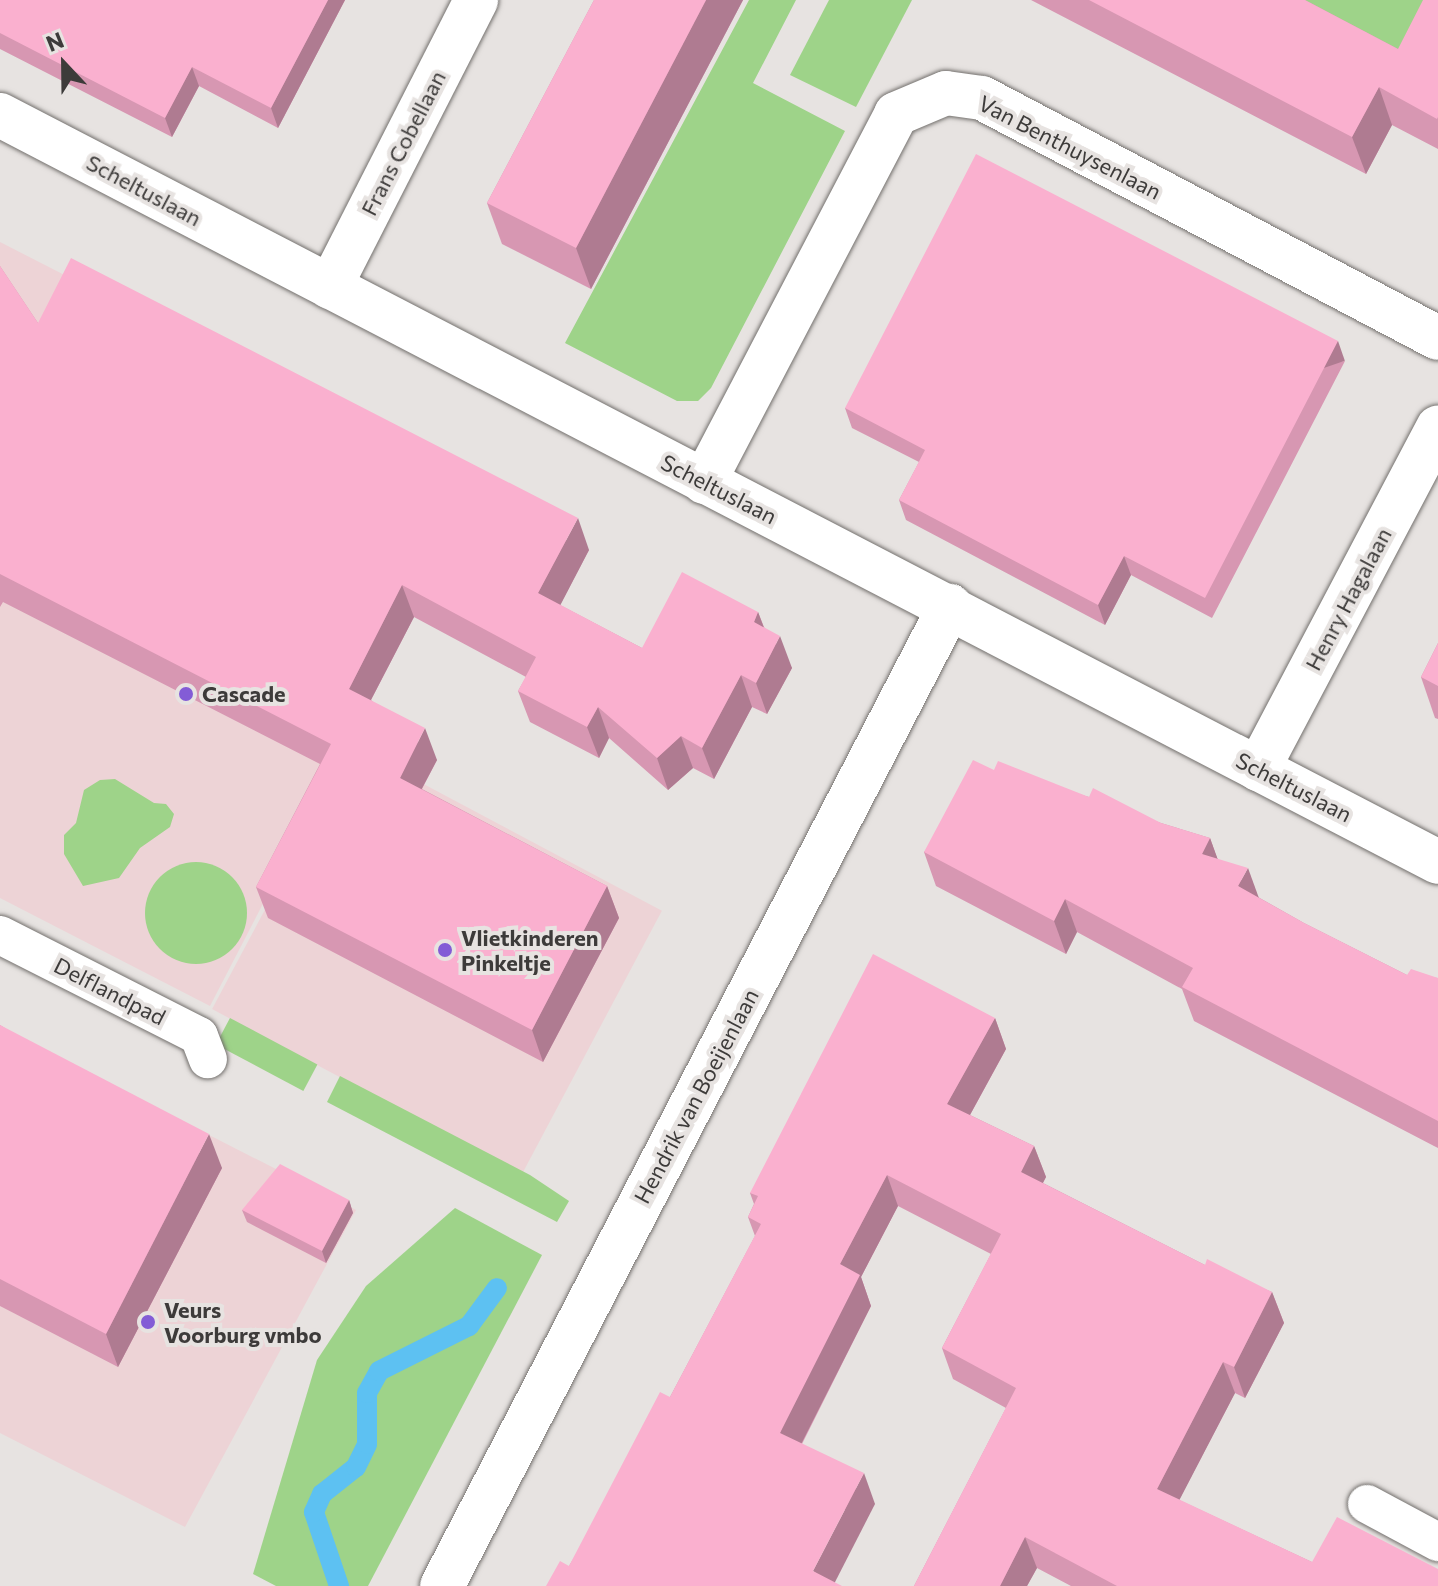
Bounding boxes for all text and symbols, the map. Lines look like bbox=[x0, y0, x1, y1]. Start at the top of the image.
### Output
north arrow bbox=[24, 24, 104, 104]
text: N bbox=[42, 26, 68, 57]
street label: Frans Cobellaan bbox=[355, 66, 451, 220]
street label: Van Benthuysenlaan bbox=[974, 90, 1166, 204]
street label: Scheltuslaan bbox=[82, 149, 206, 231]
street label: Scheltuslaan bbox=[657, 449, 781, 529]
street label: Henry Hagalaan bbox=[1299, 523, 1397, 675]
place label: Cascade bbox=[202, 681, 286, 707]
marker: Cascade bbox=[177, 685, 195, 703]
street label: Scheltuslaan bbox=[1232, 747, 1356, 827]
place label: Vlietkinderen Pinkeltje bbox=[461, 924, 599, 976]
marker: Vlietkinderen Pinkeltje bbox=[436, 941, 454, 959]
street label: Delflandpad bbox=[50, 952, 170, 1030]
street label: Hendrik van Boeijenlaan bbox=[628, 984, 764, 1208]
place label: Veurs Voorburg vmbo bbox=[164, 1296, 322, 1348]
marker: Veurs Voorburg vmbo bbox=[139, 1313, 157, 1331]

